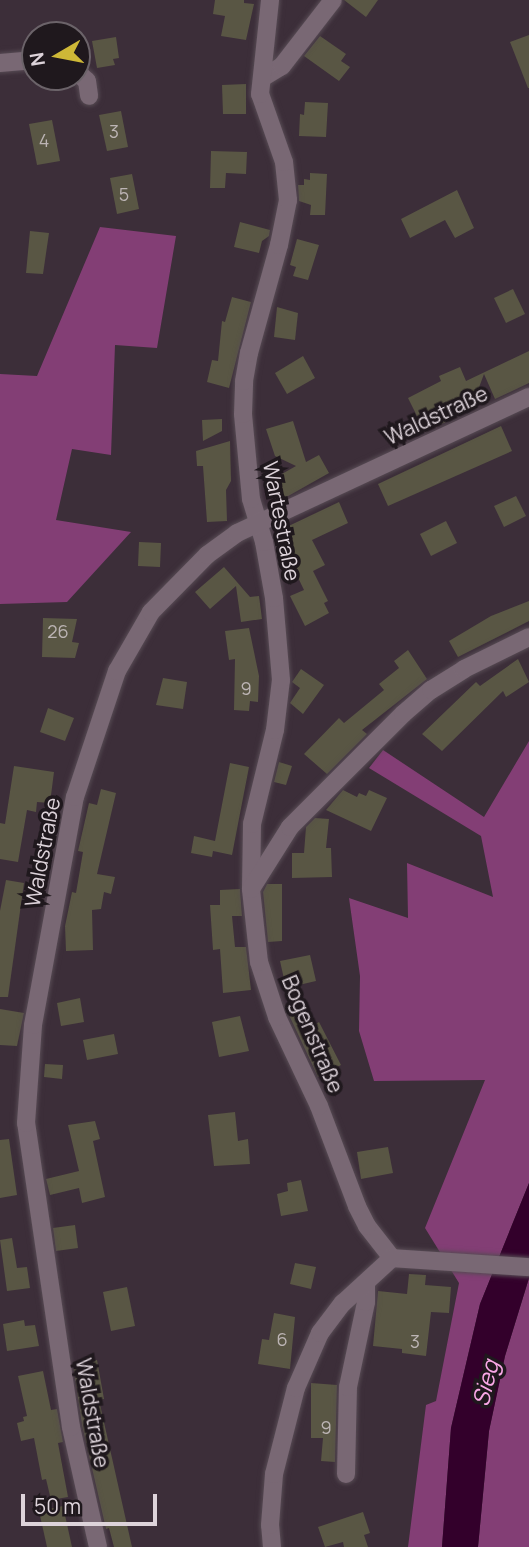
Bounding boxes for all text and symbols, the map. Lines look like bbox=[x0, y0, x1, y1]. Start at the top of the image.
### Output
north arrow bbox=[21, 21, 91, 91]
text: N bbox=[23, 50, 51, 68]
house number: 3 bbox=[109, 120, 119, 142]
house number: 4 bbox=[39, 129, 49, 151]
house number: 5 bbox=[119, 183, 129, 205]
street label: Waldstraße bbox=[380, 380, 492, 450]
street label: Wartestraße bbox=[258, 459, 306, 583]
house number: 26 bbox=[47, 620, 69, 642]
house number: 9 bbox=[240, 677, 252, 699]
street label: Waldstraße bbox=[19, 795, 65, 909]
street label: Bogenstraße bbox=[277, 971, 349, 1097]
house number: 6 bbox=[276, 1328, 288, 1350]
house number: 3 bbox=[410, 1330, 420, 1352]
street label: Waldstraße bbox=[71, 1356, 115, 1470]
water label: Sieg bbox=[466, 1357, 504, 1409]
house number: 9 bbox=[320, 1416, 332, 1438]
scale bar bbox=[24, 1480, 161, 1524]
text: 50 m bbox=[34, 1492, 81, 1520]

